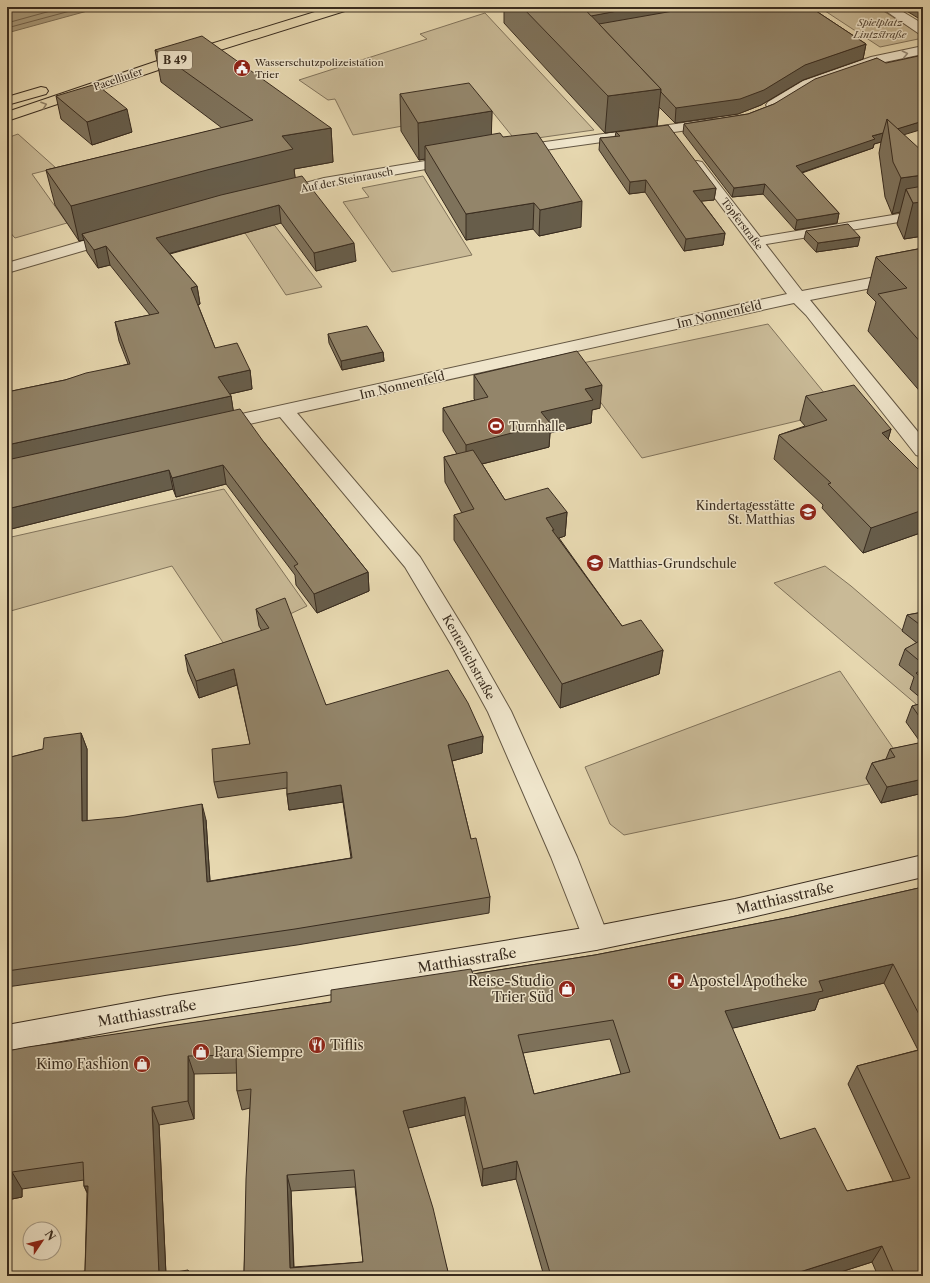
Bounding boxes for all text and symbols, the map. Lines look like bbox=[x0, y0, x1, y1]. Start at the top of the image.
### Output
park label: Spielplatz Lintzstraße bbox=[853, 16, 908, 41]
one-way arrow bbox=[902, 50, 909, 58]
road number: B 49 bbox=[158, 51, 192, 69]
place label: Wasserschutzpolizeistation Trier bbox=[254, 56, 384, 81]
public building icon: Wasserschutzpolizeistation Trier bbox=[232, 58, 252, 78]
street label: Pacelliufer bbox=[92, 64, 145, 93]
one-way arrow bbox=[40, 101, 47, 110]
street label: Auf der Steinrausch bbox=[299, 165, 395, 196]
street label: Töpferstraße bbox=[718, 195, 766, 253]
street label: Im Nonnenfeld bbox=[675, 297, 764, 331]
street label: Im Nonnenfeld bbox=[358, 368, 447, 402]
sports icon: Turnhalle bbox=[486, 416, 506, 436]
place label: Turnhalle bbox=[509, 419, 565, 434]
place label: Kindertagesstätte St. Matthias bbox=[696, 498, 795, 527]
school or university icon: Kindertagesstätte St. Matthias bbox=[798, 502, 818, 522]
school or university icon: Matthias-Grundschule bbox=[585, 553, 605, 573]
place label: Matthias-Grundschule bbox=[608, 556, 737, 571]
street label: Kentenichstraße bbox=[439, 612, 499, 702]
street label: Matthiasstraße bbox=[734, 878, 836, 918]
street label: Matthiasstraße bbox=[416, 943, 518, 977]
pharmacy icon: Apostel Apotheke bbox=[666, 971, 686, 991]
place label: Reise-Studio Trier Süd bbox=[468, 972, 554, 1006]
place label: Apostel Apotheke bbox=[688, 972, 807, 990]
shop icon: Reise-Studio Trier Süd bbox=[557, 979, 577, 999]
street label: Matthiasstraße bbox=[96, 995, 198, 1031]
restaurant icon: Tiflis bbox=[307, 1035, 327, 1055]
place label: Tiflis bbox=[330, 1036, 364, 1054]
shop icon: Para Siempre bbox=[191, 1042, 211, 1062]
place label: Para Siempre bbox=[214, 1043, 303, 1061]
shop icon: Kimo Fashion bbox=[132, 1054, 152, 1074]
place label: Kimo Fashion bbox=[36, 1055, 129, 1073]
north arrow bbox=[22, 1221, 62, 1261]
text: N bbox=[42, 1227, 59, 1244]

